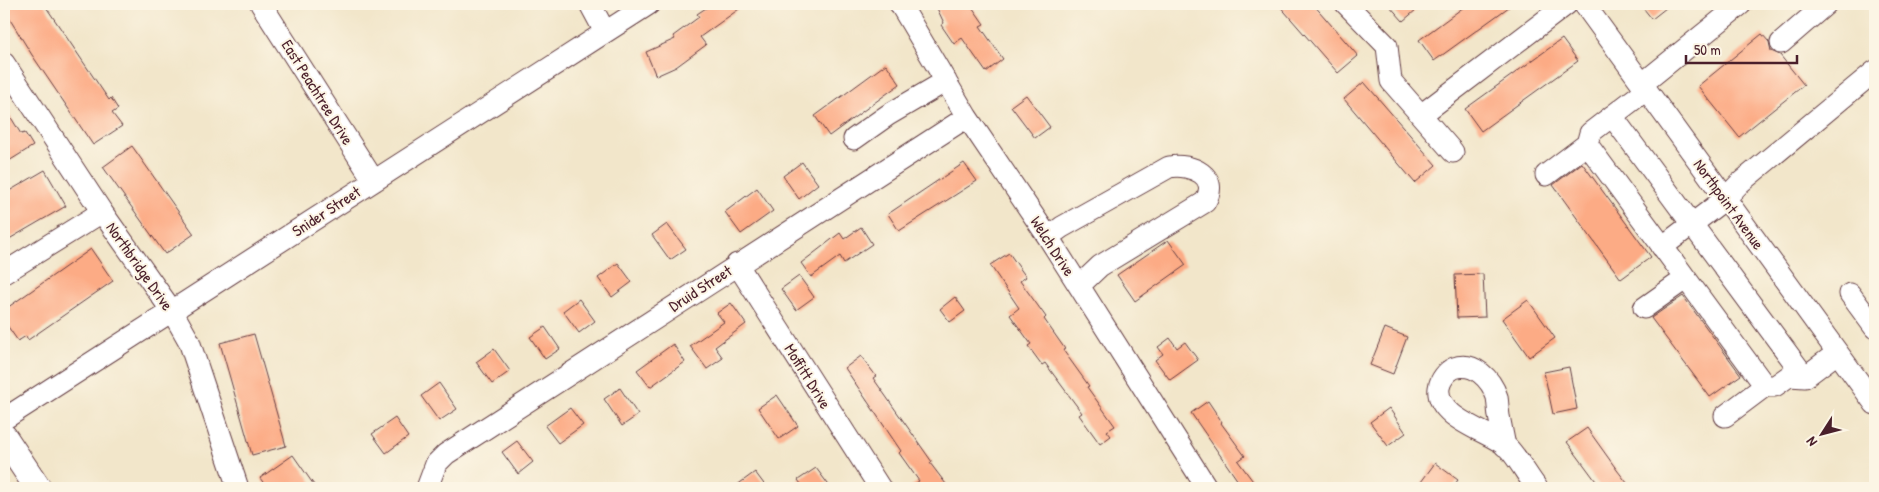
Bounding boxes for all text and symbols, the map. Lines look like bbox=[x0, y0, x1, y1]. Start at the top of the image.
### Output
scale bar bbox=[1686, 32, 1798, 64]
street label: East Peachtree Drive bbox=[277, 35, 359, 149]
text: 50 m bbox=[1694, 39, 1721, 60]
street label: Northpoint Avenue bbox=[1689, 154, 1770, 254]
street label: Snider Street bbox=[287, 180, 365, 241]
street label: Welch Drive bbox=[1025, 212, 1081, 281]
street label: Northbridge Drive bbox=[101, 217, 179, 315]
street label: Druid Street bbox=[664, 259, 736, 317]
street label: Moffitt Drive bbox=[779, 339, 837, 413]
north arrow bbox=[1796, 410, 1846, 460]
text: N bbox=[1801, 433, 1821, 451]

